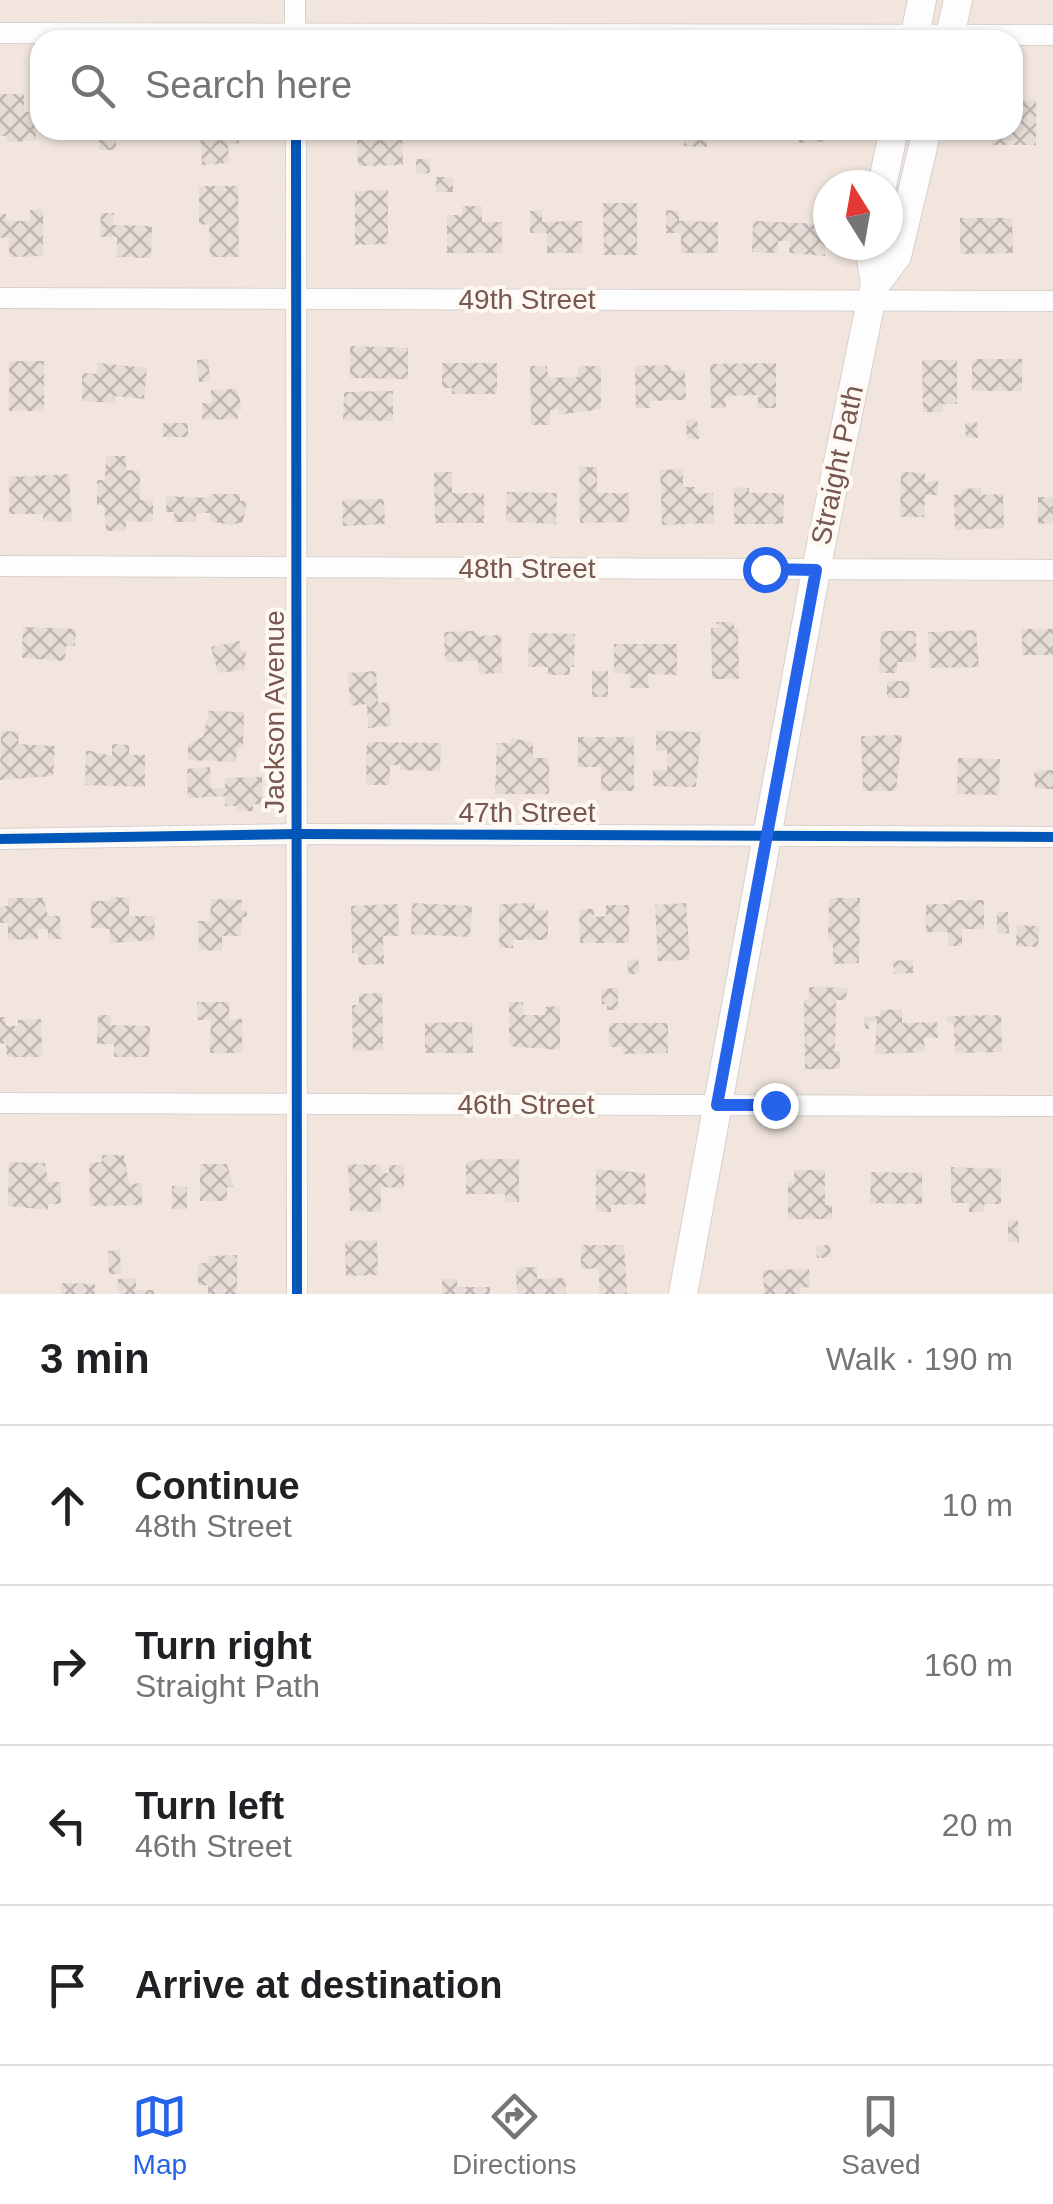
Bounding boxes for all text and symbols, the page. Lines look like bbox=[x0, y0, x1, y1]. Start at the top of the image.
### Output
search box bbox=[30, 30, 1023, 140]
icon: search bbox=[65, 58, 120, 113]
text: Search here bbox=[145, 64, 352, 106]
north arrow bbox=[813, 170, 903, 260]
street label: 49th Street bbox=[459, 284, 596, 315]
street label: Straight Path bbox=[805, 383, 869, 547]
route start bbox=[743, 547, 789, 593]
street label: 48th Street bbox=[459, 553, 596, 584]
street label: Jackson Avenue bbox=[259, 610, 290, 814]
street label: 47th Street bbox=[459, 797, 596, 828]
route end bbox=[753, 1083, 799, 1129]
street label: 46th Street bbox=[458, 1089, 595, 1120]
text: 3 min bbox=[40, 1335, 150, 1382]
text: Walk · 190 m bbox=[826, 1341, 1013, 1377]
text: Continue bbox=[135, 1465, 300, 1507]
icon: ahead bbox=[40, 1478, 95, 1533]
text: 10 m bbox=[942, 1487, 1013, 1523]
text: 48th Street bbox=[135, 1508, 292, 1544]
text: Turn right bbox=[135, 1625, 312, 1667]
icon: right bbox=[40, 1638, 95, 1693]
text: 160 m bbox=[924, 1647, 1013, 1683]
text: Straight Path bbox=[135, 1668, 320, 1704]
text: Turn left bbox=[135, 1785, 284, 1827]
icon: left bbox=[40, 1798, 95, 1853]
text: 20 m bbox=[942, 1807, 1013, 1843]
text: 46th Street bbox=[135, 1828, 292, 1864]
icon: arrive bbox=[40, 1958, 95, 2013]
text: Arrive at destination bbox=[135, 1964, 502, 2006]
tab: Map bbox=[132, 2089, 187, 2181]
tab: Directions bbox=[452, 2089, 577, 2181]
tab: Saved bbox=[841, 2089, 921, 2181]

